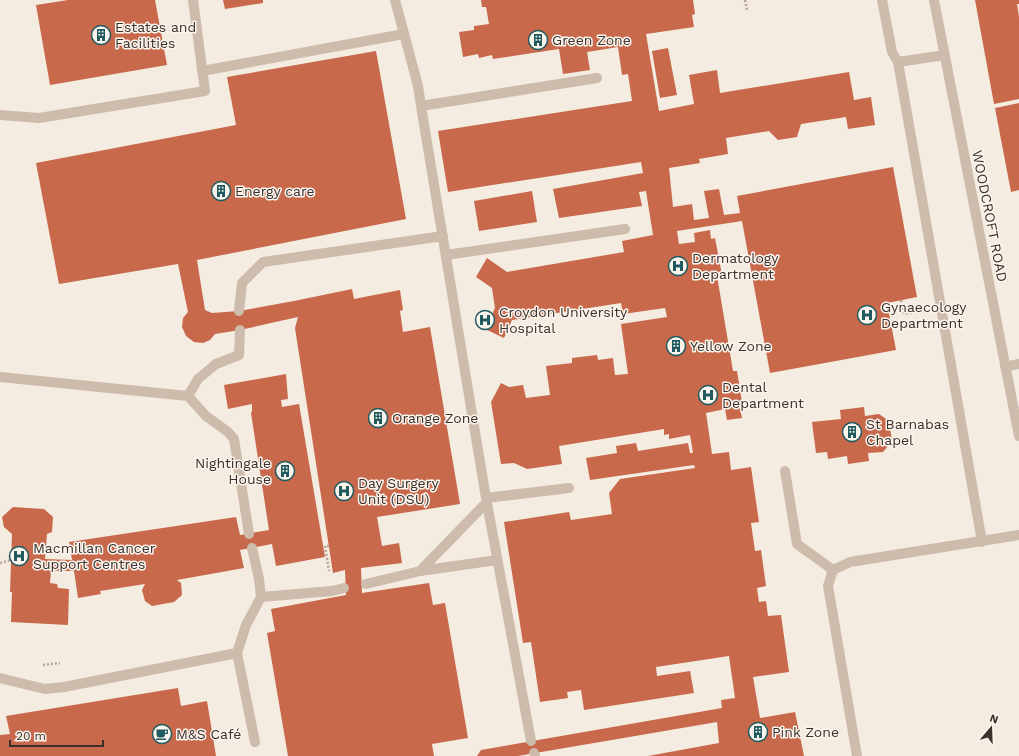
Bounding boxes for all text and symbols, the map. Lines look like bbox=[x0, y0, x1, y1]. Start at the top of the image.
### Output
place label: Estates and Facilities bbox=[115, 19, 196, 51]
building icon: Estates and Facilities bbox=[90, 24, 112, 46]
building icon: Green Zone bbox=[527, 29, 549, 51]
place label: Green Zone bbox=[552, 32, 631, 48]
street label: WOODCROFT ROAD bbox=[969, 149, 1011, 283]
building icon: Energy care bbox=[210, 180, 232, 202]
place label: Energy care bbox=[235, 183, 314, 199]
place label: Dermatology Department bbox=[692, 250, 779, 282]
hospital icon: Dermatology Department bbox=[667, 255, 689, 277]
place label: Gynaecology Department bbox=[881, 299, 967, 331]
place label: Croydon University Hospital bbox=[499, 304, 628, 336]
hospital icon: Gynaecology Department bbox=[856, 304, 878, 326]
hospital icon: Croydon University Hospital bbox=[474, 309, 496, 331]
building icon: Yellow Zone bbox=[665, 335, 687, 357]
place label: Yellow Zone bbox=[690, 338, 772, 354]
place label: Dental Department bbox=[722, 379, 804, 411]
hospital icon: Dental Department bbox=[697, 384, 719, 406]
building icon: Orange Zone bbox=[367, 407, 389, 429]
place label: Orange Zone bbox=[392, 410, 478, 426]
place label: St Barnabas Chapel bbox=[866, 416, 949, 448]
building icon: St Barnabas Chapel bbox=[841, 421, 863, 443]
place label: Nightingale House bbox=[195, 455, 271, 487]
building icon: Nightingale House bbox=[274, 460, 296, 482]
place label: Day Surgery Unit (DSU) bbox=[358, 475, 439, 507]
hospital icon: Day Surgery Unit (DSU) bbox=[333, 480, 355, 502]
place label: Macmillan Cancer Support Centres bbox=[33, 540, 156, 572]
hospital icon: Macmillan Cancer Support Centres bbox=[8, 545, 30, 567]
north arrow bbox=[971, 708, 1011, 748]
text: N bbox=[988, 712, 1000, 726]
building icon: Pink Zone bbox=[747, 721, 769, 743]
scale bar bbox=[10, 722, 103, 748]
cafe icon: M&S Café bbox=[151, 723, 173, 745]
place label: Pink Zone bbox=[772, 724, 839, 740]
place label: M&S Café bbox=[176, 726, 241, 742]
text: 20 m bbox=[16, 729, 46, 743]

